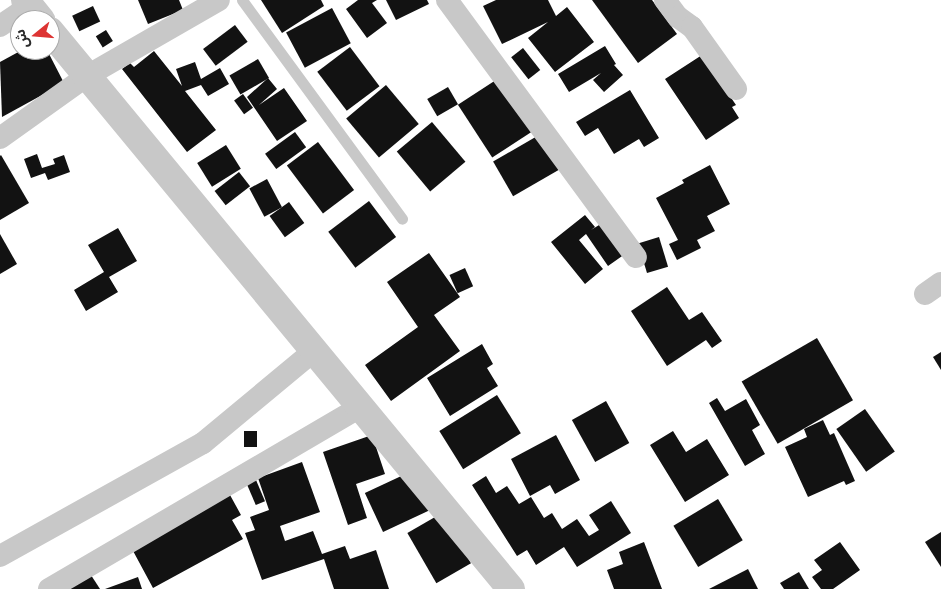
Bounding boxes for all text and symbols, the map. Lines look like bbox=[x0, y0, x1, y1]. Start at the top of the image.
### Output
north arrow bbox=[10, 10, 60, 60]
text: ش bbox=[10, 28, 32, 51]

